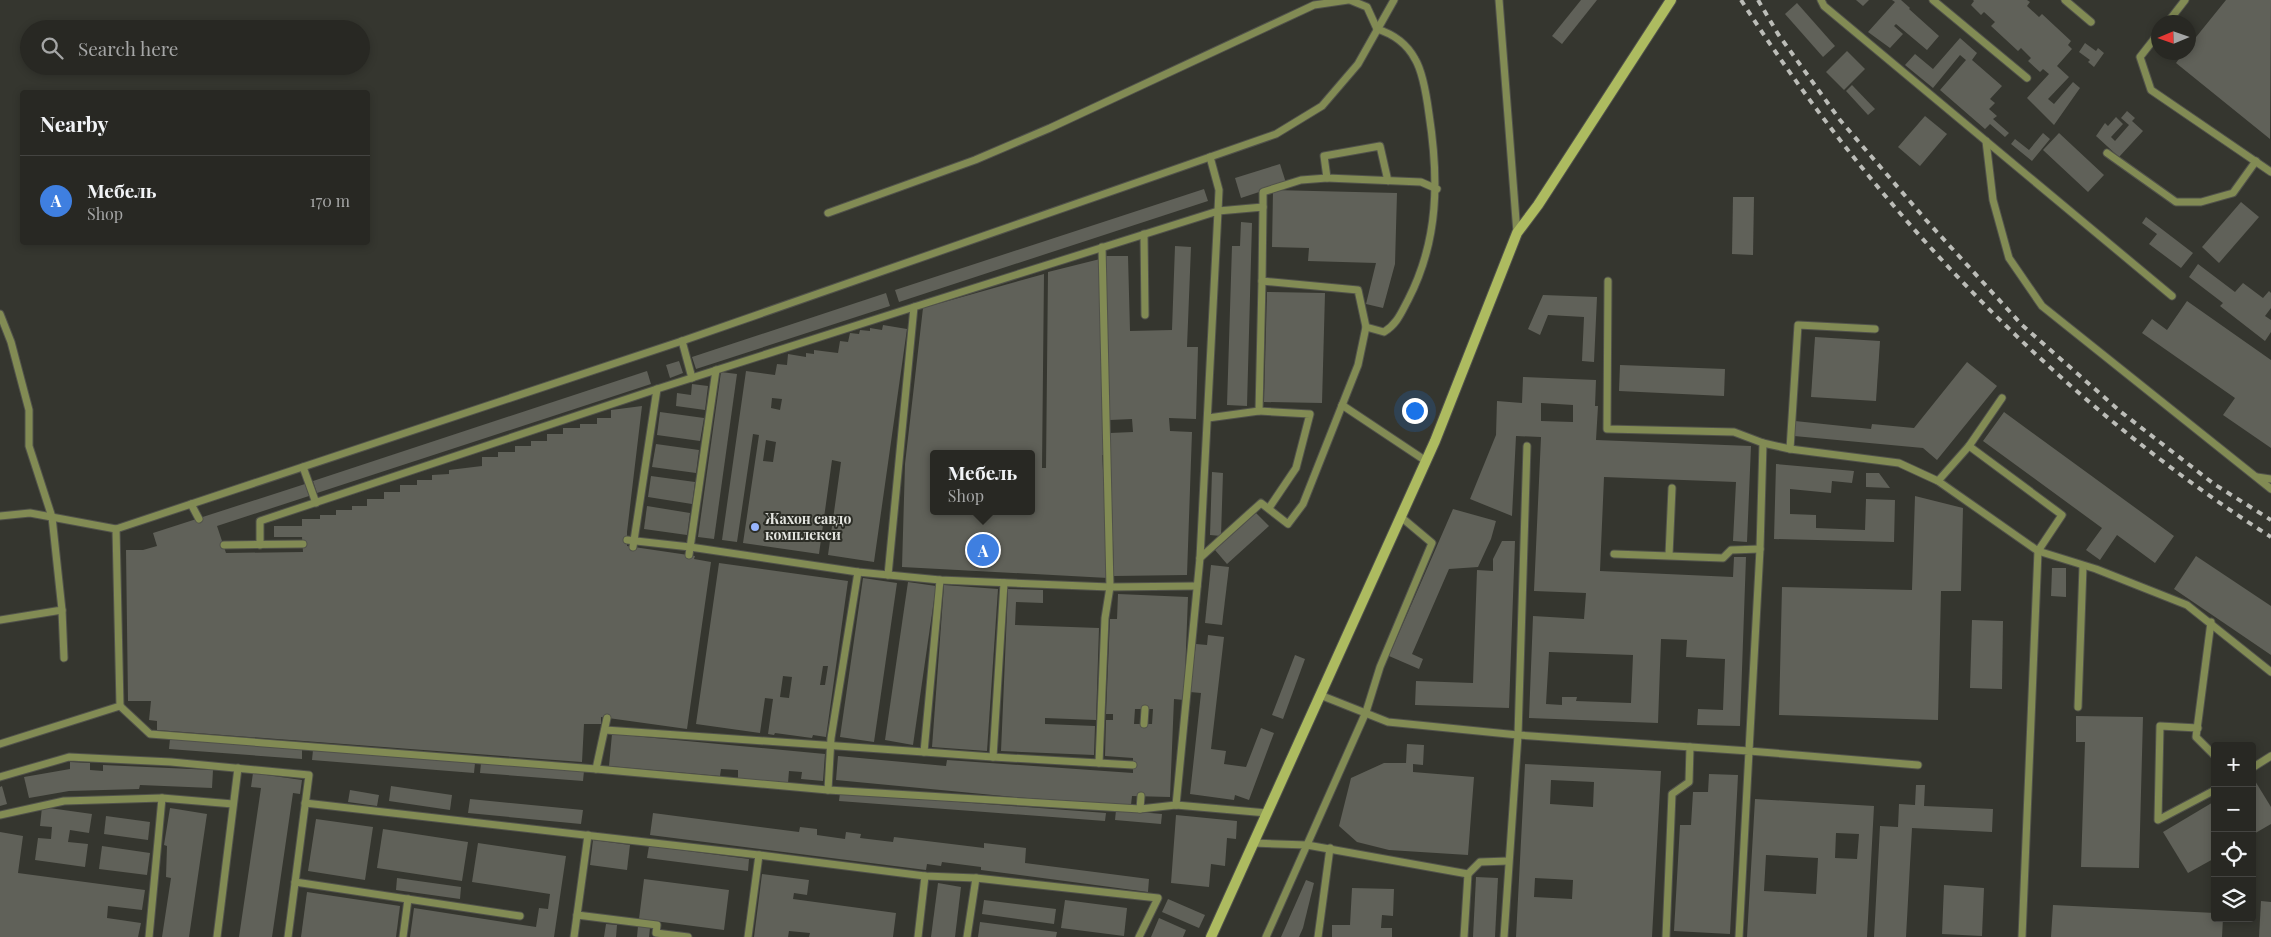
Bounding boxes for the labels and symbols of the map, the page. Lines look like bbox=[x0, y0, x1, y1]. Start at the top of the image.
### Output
north arrow bbox=[2151, 15, 2196, 60]
your location bbox=[1402, 398, 1428, 424]
place label: Жахон савдо комплекси bbox=[764, 509, 851, 544]
marker: Жахон савдо комплекси bbox=[749, 521, 761, 533]
pin: A bbox=[967, 531, 999, 569]

